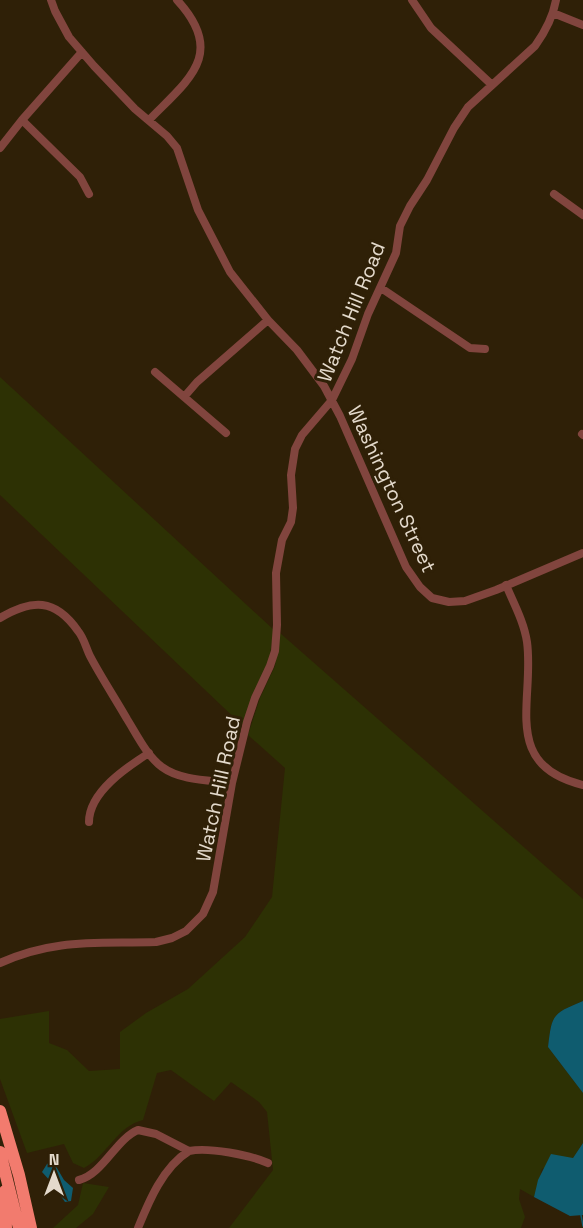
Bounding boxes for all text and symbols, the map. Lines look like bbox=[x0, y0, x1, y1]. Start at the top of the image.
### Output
street label: Watch Hill Road bbox=[311, 238, 391, 386]
street label: Washington Street bbox=[342, 401, 442, 577]
street label: Watch Hill Road bbox=[190, 714, 246, 864]
north arrow bbox=[24, 1144, 84, 1204]
text: N bbox=[49, 1149, 59, 1170]

